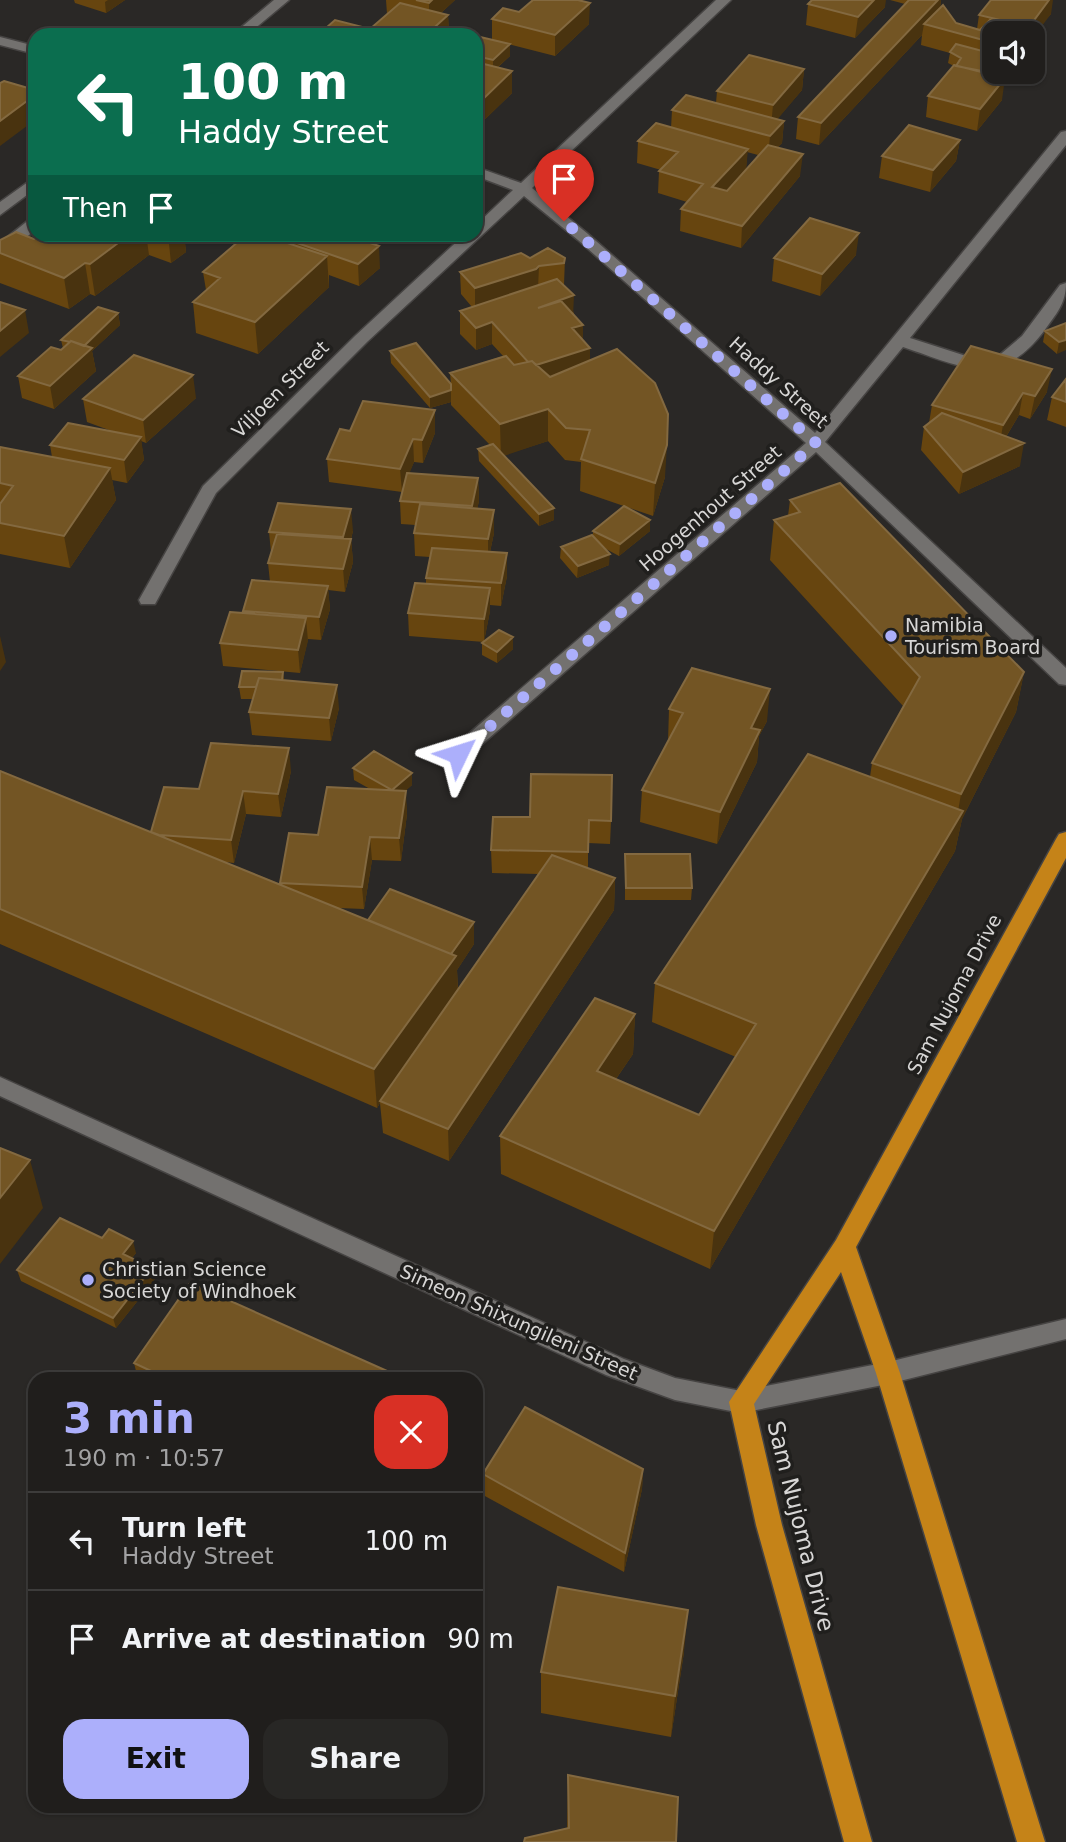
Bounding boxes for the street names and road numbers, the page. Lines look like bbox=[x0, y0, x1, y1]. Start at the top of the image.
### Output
street label: Haddy Street bbox=[725, 332, 833, 432]
street label: Viljoen Street bbox=[227, 336, 333, 442]
street label: Hoogenhout Street bbox=[635, 441, 785, 575]
street label: Sam Nujoma Drive bbox=[902, 910, 1006, 1078]
street label: Simeon Shixungileni Street bbox=[397, 1260, 641, 1384]
street label: Sam Nujoma Drive bbox=[762, 1418, 840, 1634]

